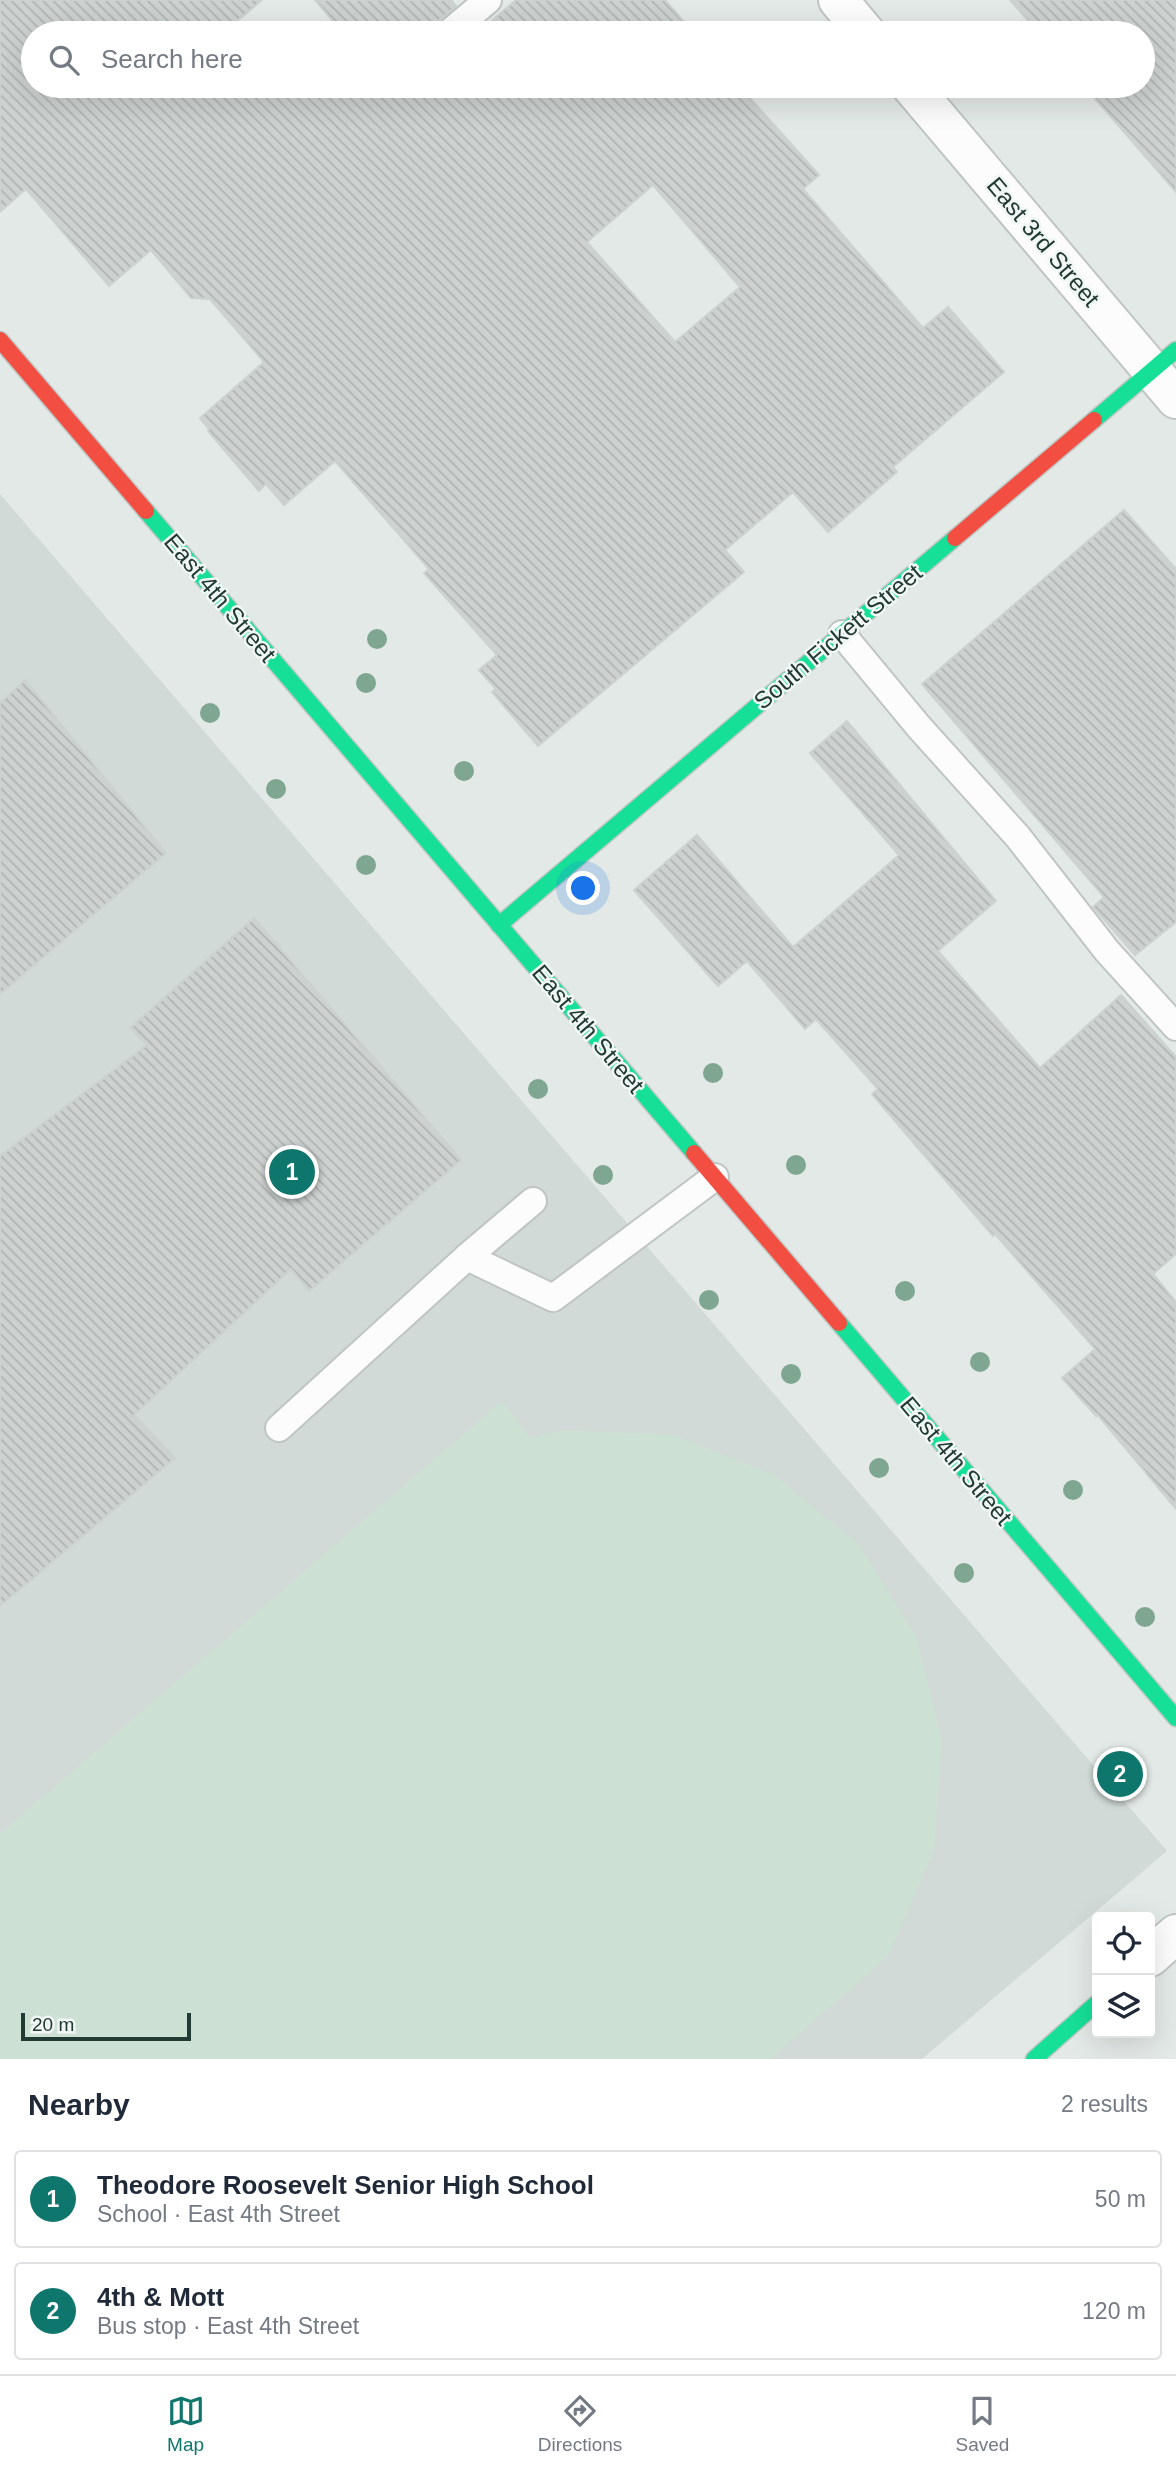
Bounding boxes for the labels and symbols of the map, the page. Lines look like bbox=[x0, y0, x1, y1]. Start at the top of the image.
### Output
street label: East 3rd Street bbox=[982, 172, 1105, 312]
street label: East 4th Street bbox=[159, 528, 282, 667]
street label: South Fickett Street bbox=[748, 558, 927, 715]
your location bbox=[566, 871, 600, 905]
street label: East 4th Street bbox=[527, 959, 650, 1098]
pin: 1 bbox=[269, 1146, 315, 1198]
street label: East 4th Street bbox=[895, 1391, 1018, 1530]
pin: 2 bbox=[1097, 1748, 1143, 1800]
scale bar bbox=[21, 2010, 191, 2042]

